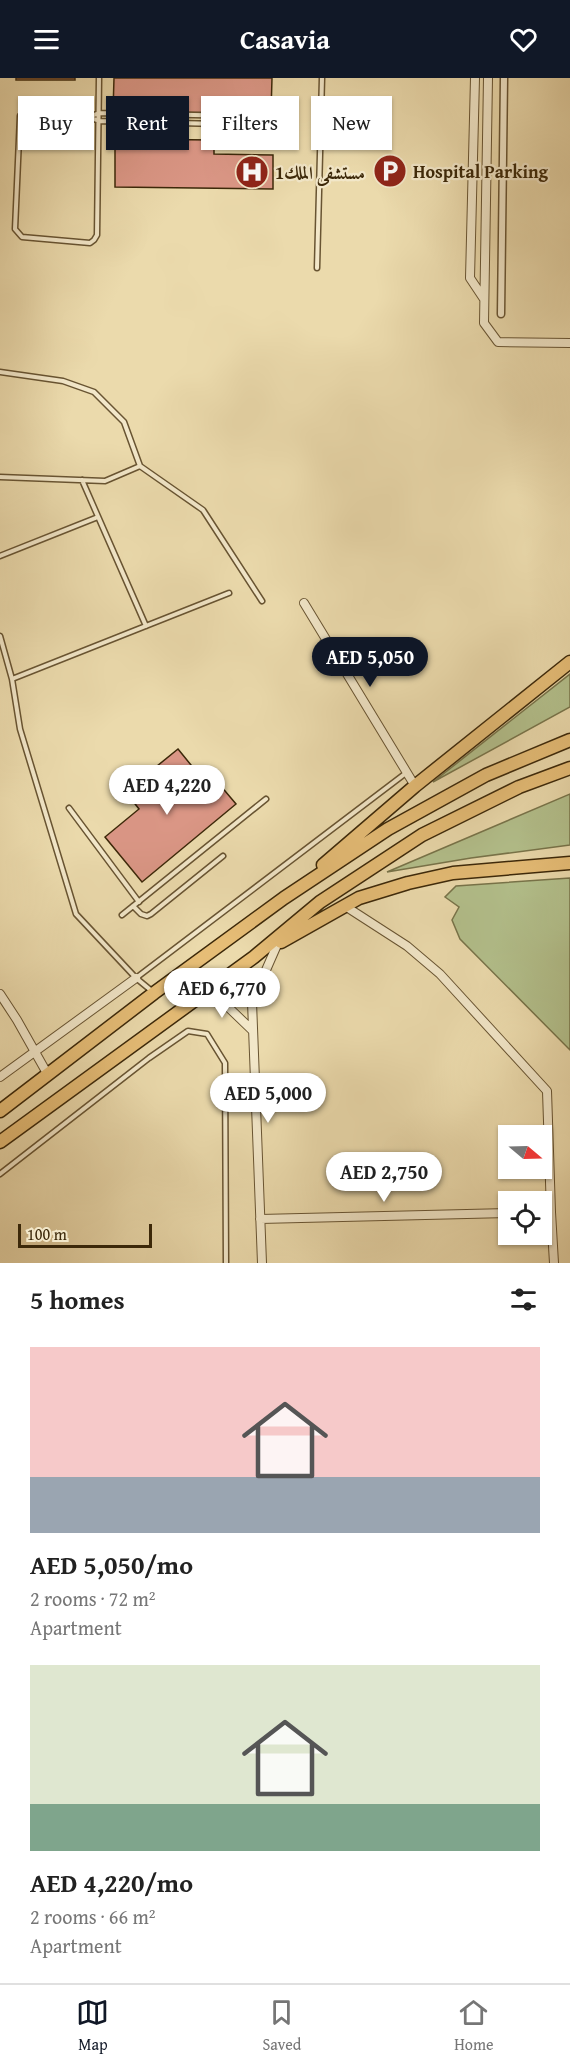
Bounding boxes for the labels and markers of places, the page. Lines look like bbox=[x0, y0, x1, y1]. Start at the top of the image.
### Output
parking icon: Hospital Parking bbox=[372, 153, 408, 189]
hospital icon: مستشفى الملك1 bbox=[234, 154, 270, 190]
place label: Hospital Parking bbox=[413, 158, 549, 185]
place label: مستشفى الملك1 bbox=[275, 159, 365, 187]
pin: AED 5,050 bbox=[301, 637, 439, 688]
pin: AED 4,220 bbox=[98, 765, 236, 816]
pin: AED 6,770 bbox=[153, 968, 291, 1019]
pin: AED 5,000 bbox=[199, 1073, 337, 1124]
pin: AED 2,750 bbox=[315, 1152, 453, 1203]

